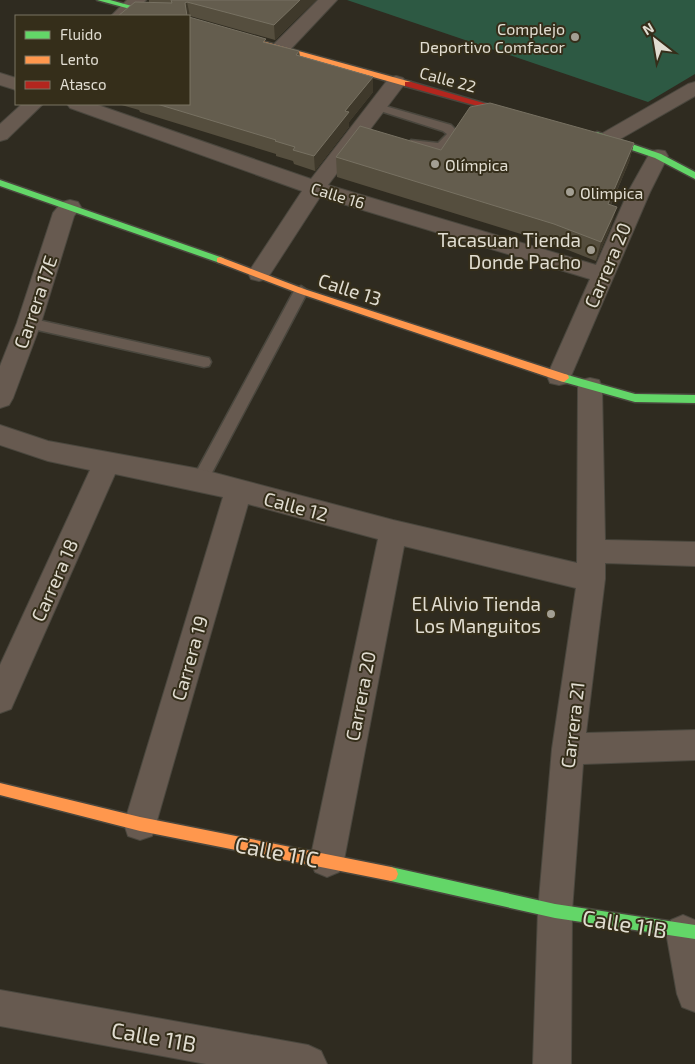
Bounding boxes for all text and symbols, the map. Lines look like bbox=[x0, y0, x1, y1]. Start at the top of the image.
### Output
legend bbox=[15, 15, 190, 105]
north arrow bbox=[630, 15, 680, 65]
place label: Complejo Deportivo Comfacor bbox=[420, 19, 566, 56]
text: N bbox=[639, 19, 657, 38]
text: Fluido bbox=[60, 25, 102, 43]
marker: Complejo Deportivo Comfacor bbox=[569, 31, 581, 43]
text: Lento bbox=[60, 50, 99, 68]
street label: Calle 22 bbox=[418, 62, 478, 96]
text: Atasco bbox=[60, 75, 106, 93]
place label: Olímpica bbox=[445, 155, 508, 174]
marker: Olímpica bbox=[429, 158, 441, 170]
street label: Calle 16 bbox=[309, 178, 367, 212]
place label: Olimpica bbox=[580, 183, 643, 202]
marker: Olimpica bbox=[564, 186, 576, 198]
street label: Carrera 20 bbox=[579, 219, 635, 311]
place label: Tacasuan Tienda Donde Pacho bbox=[438, 228, 581, 273]
marker: Tacasuan Tienda Donde Pacho bbox=[585, 244, 597, 256]
street label: Carrera 17E bbox=[8, 253, 62, 351]
street label: Calle 13 bbox=[315, 268, 385, 310]
street label: Calle 12 bbox=[262, 486, 330, 526]
street label: Carrera 18 bbox=[26, 535, 82, 625]
place label: El Alivio Tienda Los Manguitos bbox=[412, 592, 541, 637]
marker: El Alivio Tienda Los Manguitos bbox=[545, 608, 557, 620]
street label: Carrera 19 bbox=[166, 613, 212, 703]
street label: Carrera 20 bbox=[340, 649, 380, 743]
street label: Carrera 21 bbox=[555, 680, 589, 770]
street label: Calle 11C bbox=[233, 830, 321, 872]
street label: Calle 11B bbox=[581, 903, 669, 943]
street label: Calle 11B bbox=[110, 1016, 198, 1056]

